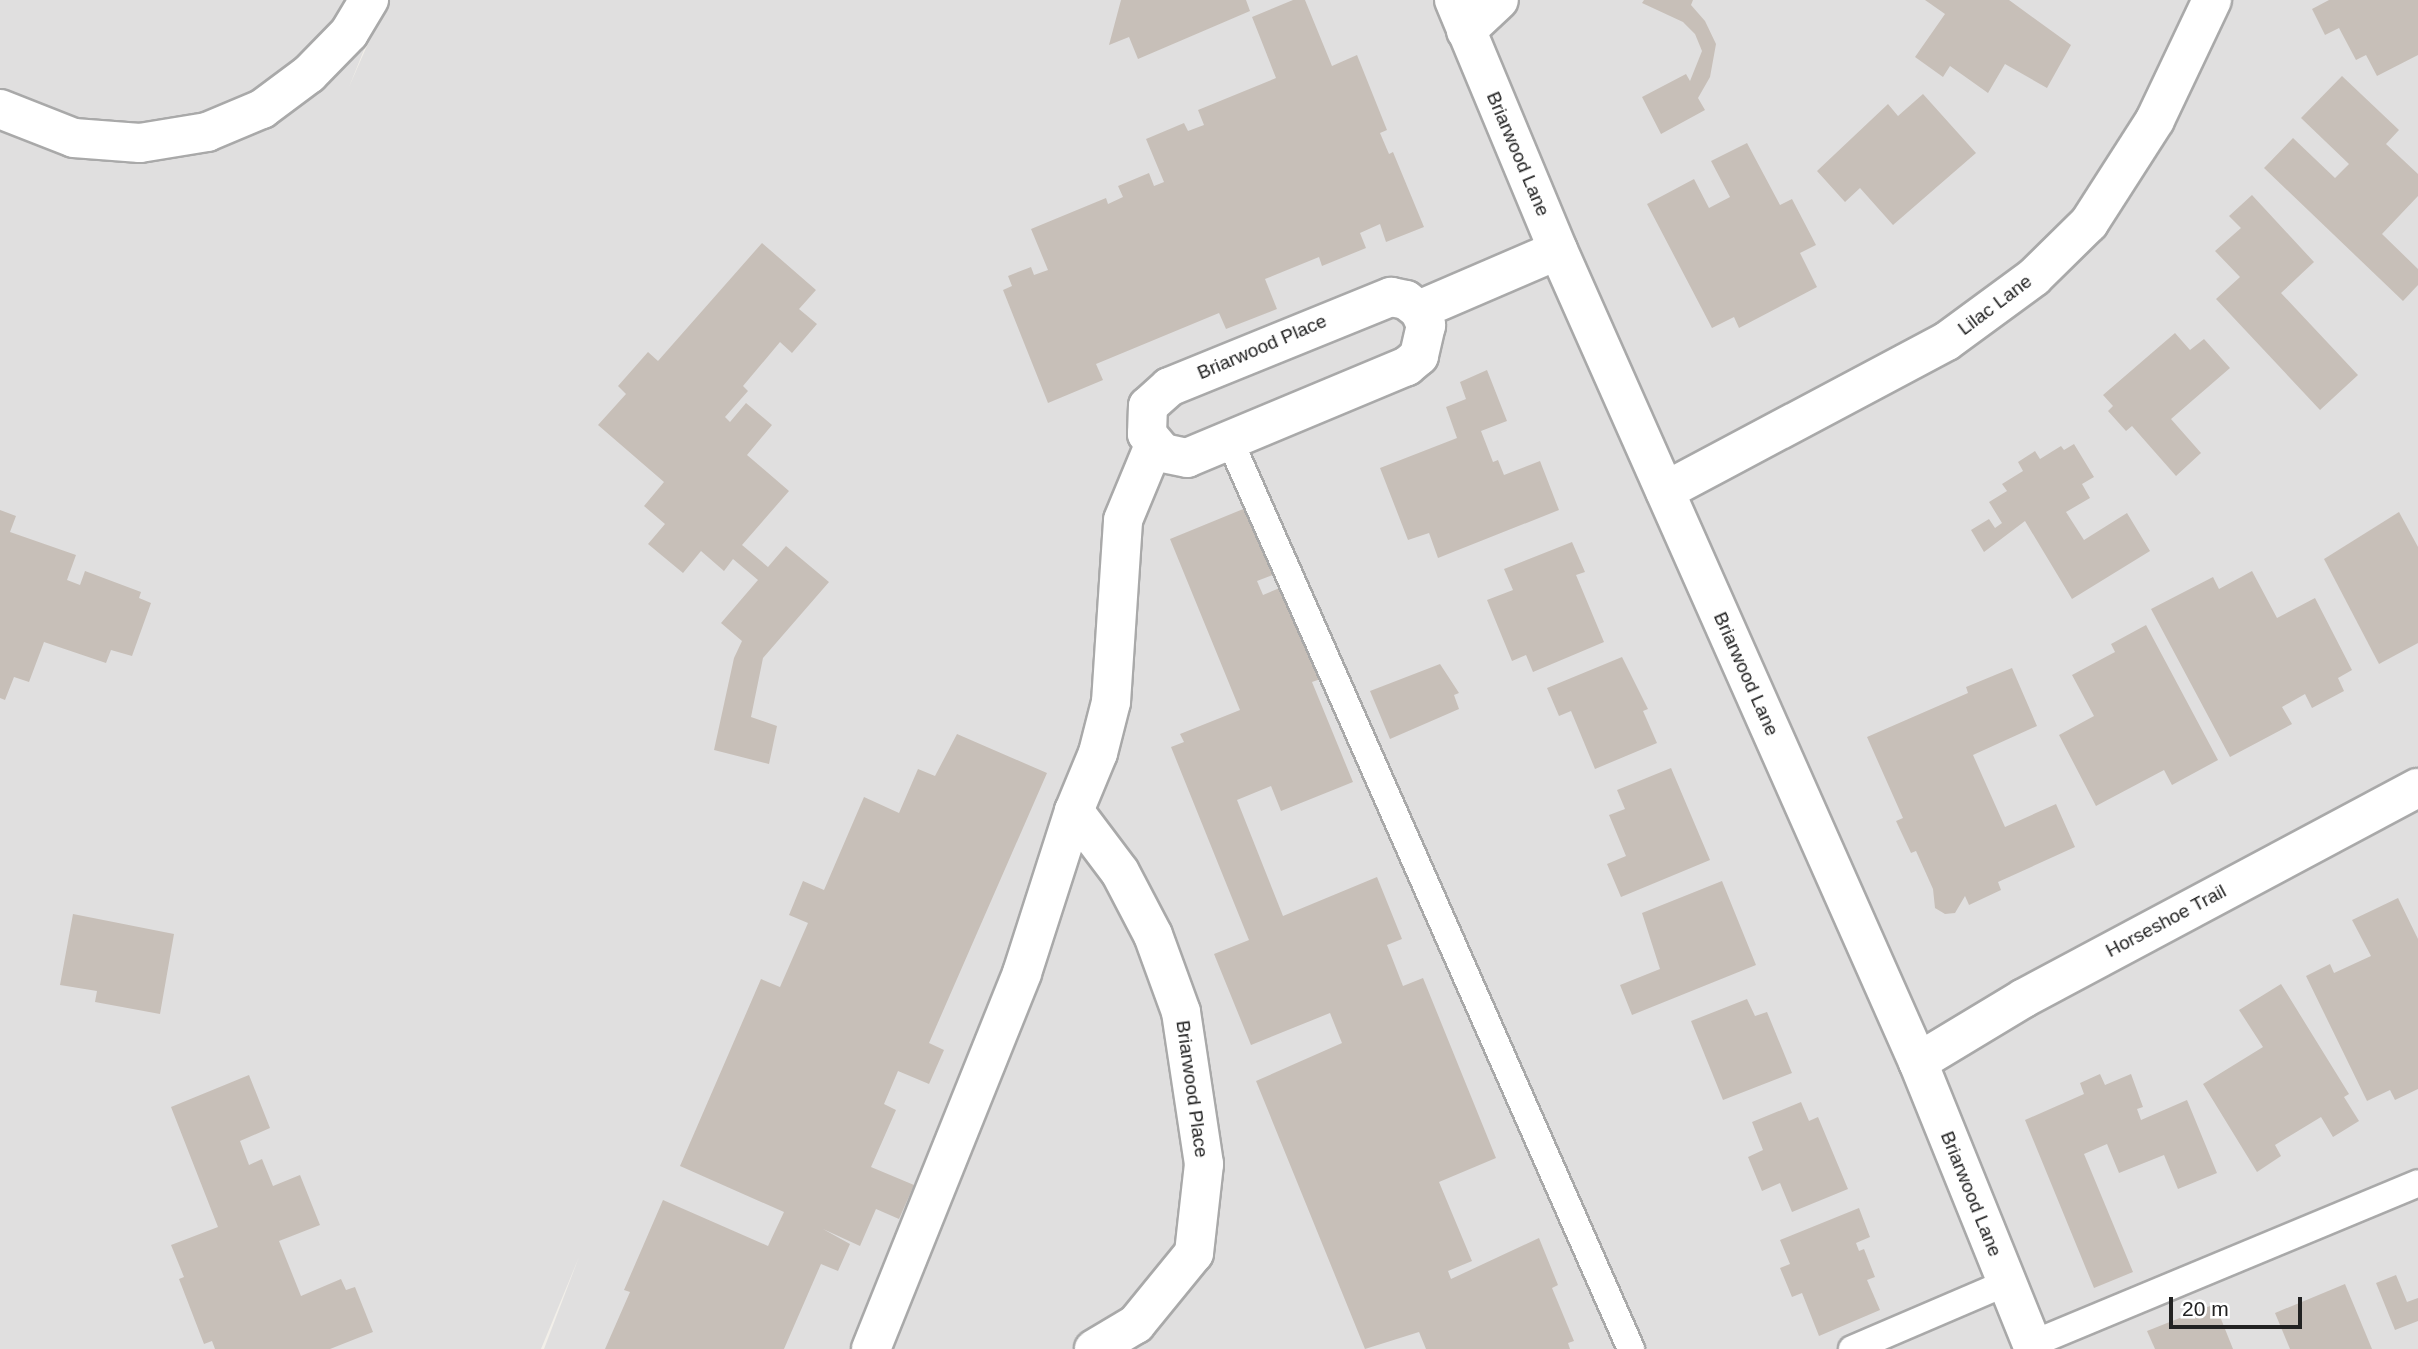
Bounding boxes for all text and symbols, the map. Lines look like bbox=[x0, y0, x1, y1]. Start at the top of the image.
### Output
street label: Briarwood Lane bbox=[1482, 88, 1554, 220]
street label: Lilac Lane bbox=[1954, 270, 2036, 340]
street label: Briarwood Place bbox=[1194, 309, 1330, 385]
street label: Briarwood Lane bbox=[1709, 609, 1783, 739]
street label: Horseshoe Trail bbox=[2102, 880, 2230, 962]
street label: Briarwood Place bbox=[1171, 1019, 1213, 1159]
street label: Briarwood Lane bbox=[1936, 1128, 2006, 1260]
scale bar bbox=[2173, 1282, 2306, 1326]
text: 20 m bbox=[2182, 1297, 2229, 1320]

